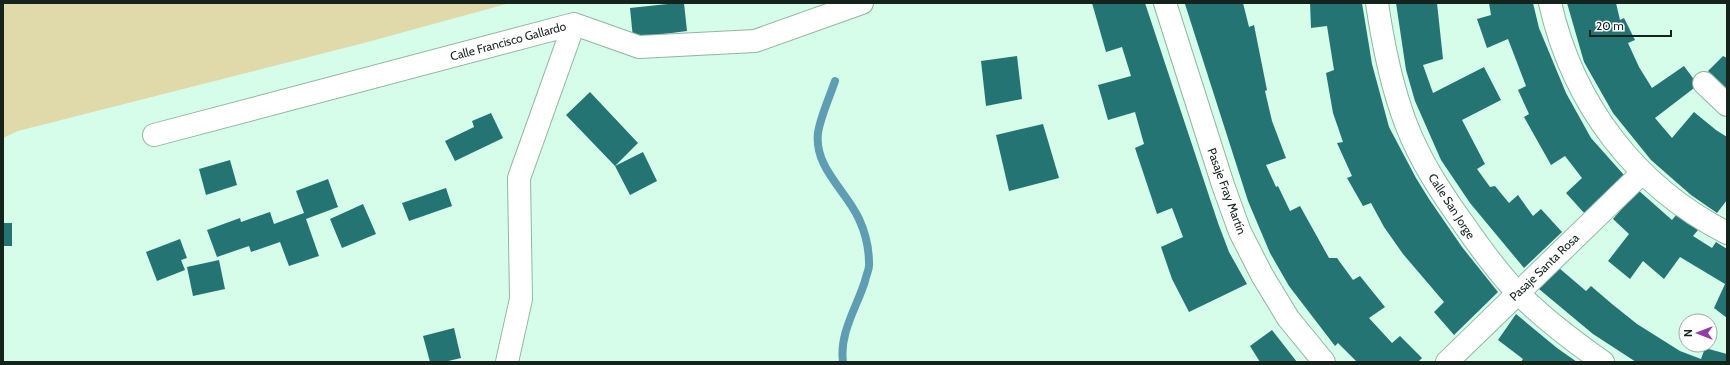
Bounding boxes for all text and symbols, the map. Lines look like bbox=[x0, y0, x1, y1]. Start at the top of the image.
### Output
scale bar bbox=[1590, 12, 1671, 38]
street label: Calle Francisco Gallardo bbox=[448, 18, 568, 64]
text: 20 m bbox=[1596, 18, 1624, 33]
street label: Pasaje Fray Martín bbox=[1204, 146, 1250, 237]
street label: Calle San Jorge bbox=[1425, 170, 1479, 242]
street label: Pasaje Santa Rosa bbox=[1506, 230, 1582, 304]
north arrow bbox=[1678, 313, 1718, 353]
text: N bbox=[1681, 329, 1695, 337]

